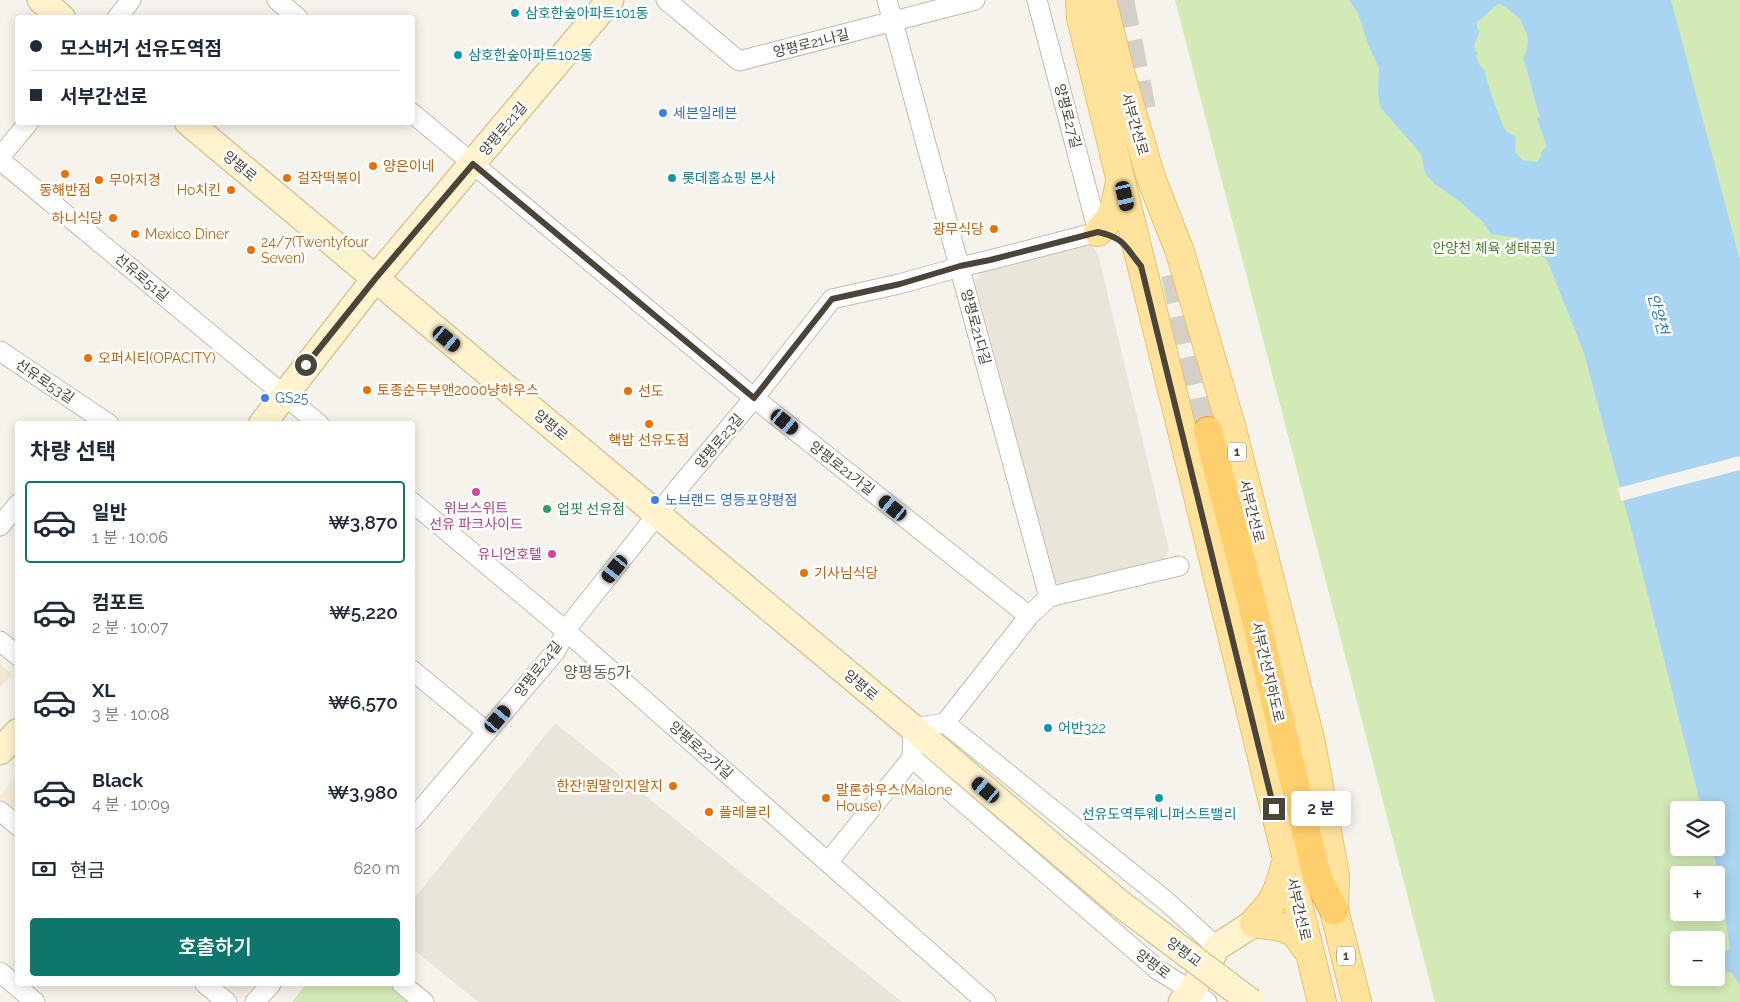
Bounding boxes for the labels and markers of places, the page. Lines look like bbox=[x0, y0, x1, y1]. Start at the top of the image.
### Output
place label: 삼호한숲아파트101동 bbox=[525, 5, 649, 21]
marker: 삼호한숲아파트101동 bbox=[509, 7, 521, 19]
place label: 삼호한숲아파트102동 bbox=[468, 47, 593, 63]
marker: 삼호한숲아파트102동 bbox=[452, 49, 464, 61]
place label: 세븐일레븐 bbox=[673, 105, 738, 121]
marker: 세븐일레븐 bbox=[657, 107, 669, 119]
place label: 양은이네 bbox=[383, 158, 435, 174]
marker: 양은이네 bbox=[367, 160, 379, 172]
marker: 동해반점 bbox=[59, 168, 71, 180]
place label: 걸작떡볶이 bbox=[297, 170, 361, 186]
place label: 롯데홈쇼핑 본사 bbox=[682, 170, 776, 186]
place label: 무아지경 bbox=[109, 172, 161, 188]
marker: 걸작떡볶이 bbox=[281, 172, 293, 184]
marker: 롯데홈쇼핑 본사 bbox=[666, 172, 678, 184]
marker: 무아지경 bbox=[93, 174, 105, 186]
place label: 동해반점 bbox=[39, 182, 91, 198]
place label: Ho치킨 bbox=[177, 182, 221, 198]
marker: Ho치킨 bbox=[225, 184, 237, 196]
place label: 하니식당 bbox=[51, 210, 103, 226]
marker: 하니식당 bbox=[107, 212, 119, 224]
place label: 광무식당 bbox=[932, 221, 984, 237]
marker: 광무식당 bbox=[988, 223, 1000, 235]
place label: Mexico Diner bbox=[145, 226, 229, 242]
marker: Mexico Diner bbox=[129, 228, 141, 240]
place label: 24/7(Twentyfour Seven) bbox=[261, 234, 369, 266]
marker: 24/7(Twentyfour Seven) bbox=[245, 244, 257, 256]
place label: 오퍼시티(OPACITY) bbox=[98, 350, 216, 366]
marker: 오퍼시티(OPACITY) bbox=[82, 352, 94, 364]
place label: 토종순두부앤2000냥하우스 bbox=[377, 382, 539, 398]
place label: 선도 bbox=[638, 383, 664, 399]
marker: 토종순두부앤2000냥하우스 bbox=[361, 384, 373, 396]
marker: 선도 bbox=[622, 385, 634, 397]
place label: GS25 bbox=[275, 390, 309, 406]
marker: GS25 bbox=[259, 392, 271, 404]
marker: 핵밥 선유도점 bbox=[643, 418, 655, 430]
place label: 핵밥 선유도점 bbox=[609, 432, 689, 448]
marker: 위브스위트 선유 파크사이드 bbox=[470, 486, 482, 498]
place label: 노브랜드 영등포양평점 bbox=[665, 492, 797, 508]
marker: 노브랜드 영등포양평점 bbox=[649, 494, 661, 506]
place label: 위브스위트 선유 파크사이드 bbox=[429, 500, 523, 532]
place label: 업핏 선유점 bbox=[557, 501, 625, 517]
marker: 업핏 선유점 bbox=[541, 503, 553, 515]
place label: 유니언호텔 bbox=[478, 546, 542, 562]
marker: 유니언호텔 bbox=[546, 548, 558, 560]
place label: 기사님식당 bbox=[814, 565, 879, 581]
marker: 기사님식당 bbox=[798, 567, 810, 579]
place label: 어반322 bbox=[1058, 720, 1106, 736]
marker: 어반322 bbox=[1042, 722, 1054, 734]
place label: 한잔!뭔말인지알지 bbox=[556, 778, 663, 794]
marker: 한잔!뭔말인지알지 bbox=[667, 780, 679, 792]
place label: 말론하우스(Malone House) bbox=[836, 782, 953, 814]
marker: 말론하우스(Malone House) bbox=[820, 792, 832, 804]
marker: 선유도역투웨니퍼스트밸리 bbox=[1153, 792, 1165, 804]
place label: 플레블리 bbox=[719, 804, 771, 820]
marker: 플레블리 bbox=[703, 806, 715, 818]
place label: 선유도역투웨니퍼스트밸리 bbox=[1082, 806, 1236, 822]

